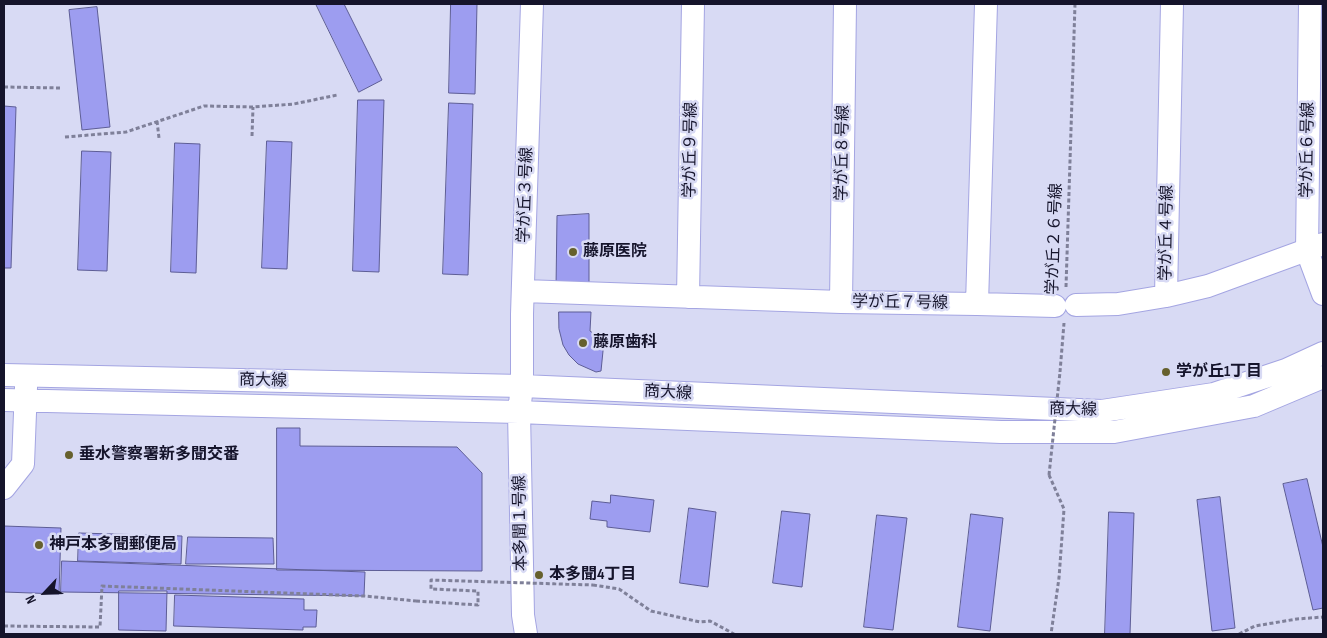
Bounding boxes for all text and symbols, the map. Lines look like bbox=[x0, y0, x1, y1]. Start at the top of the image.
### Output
street label: 学が丘９号線 bbox=[681, 102, 701, 198]
street label: 学が丘６号線 bbox=[1298, 102, 1318, 198]
street label: 学が丘８号線 bbox=[833, 105, 853, 201]
street label: 学が丘３号線 bbox=[515, 147, 537, 243]
street label: 学が丘２６号線 bbox=[1043, 183, 1067, 295]
street label: 学が丘４号線 bbox=[1157, 185, 1177, 281]
place label: 藤原医院 bbox=[583, 242, 647, 262]
marker: 藤原医院 bbox=[567, 246, 579, 258]
street label: 学が丘７号線 bbox=[852, 293, 948, 313]
place label: 藤原歯科 bbox=[593, 333, 657, 353]
marker: 藤原歯科 bbox=[577, 337, 589, 349]
place label: 学が丘1丁目 bbox=[1176, 362, 1262, 382]
marker: 学が丘1丁目 bbox=[1160, 366, 1172, 378]
street label: 商大線 bbox=[239, 371, 287, 391]
street label: 商大線 bbox=[644, 382, 692, 404]
street label: 商大線 bbox=[1049, 400, 1097, 420]
place label: 垂水警察署新多聞交番 bbox=[79, 445, 239, 465]
marker: 垂水警察署新多聞交番 bbox=[63, 449, 75, 461]
street label: 本多聞１号線 bbox=[511, 475, 531, 571]
place label: 神戸本多聞郵便局 bbox=[49, 535, 177, 555]
marker: 神戸本多聞郵便局 bbox=[33, 539, 45, 551]
place label: 本多聞4丁目 bbox=[549, 565, 636, 585]
north arrow bbox=[20, 568, 70, 618]
marker: 本多聞4丁目 bbox=[533, 569, 545, 581]
text: N bbox=[22, 593, 40, 607]

